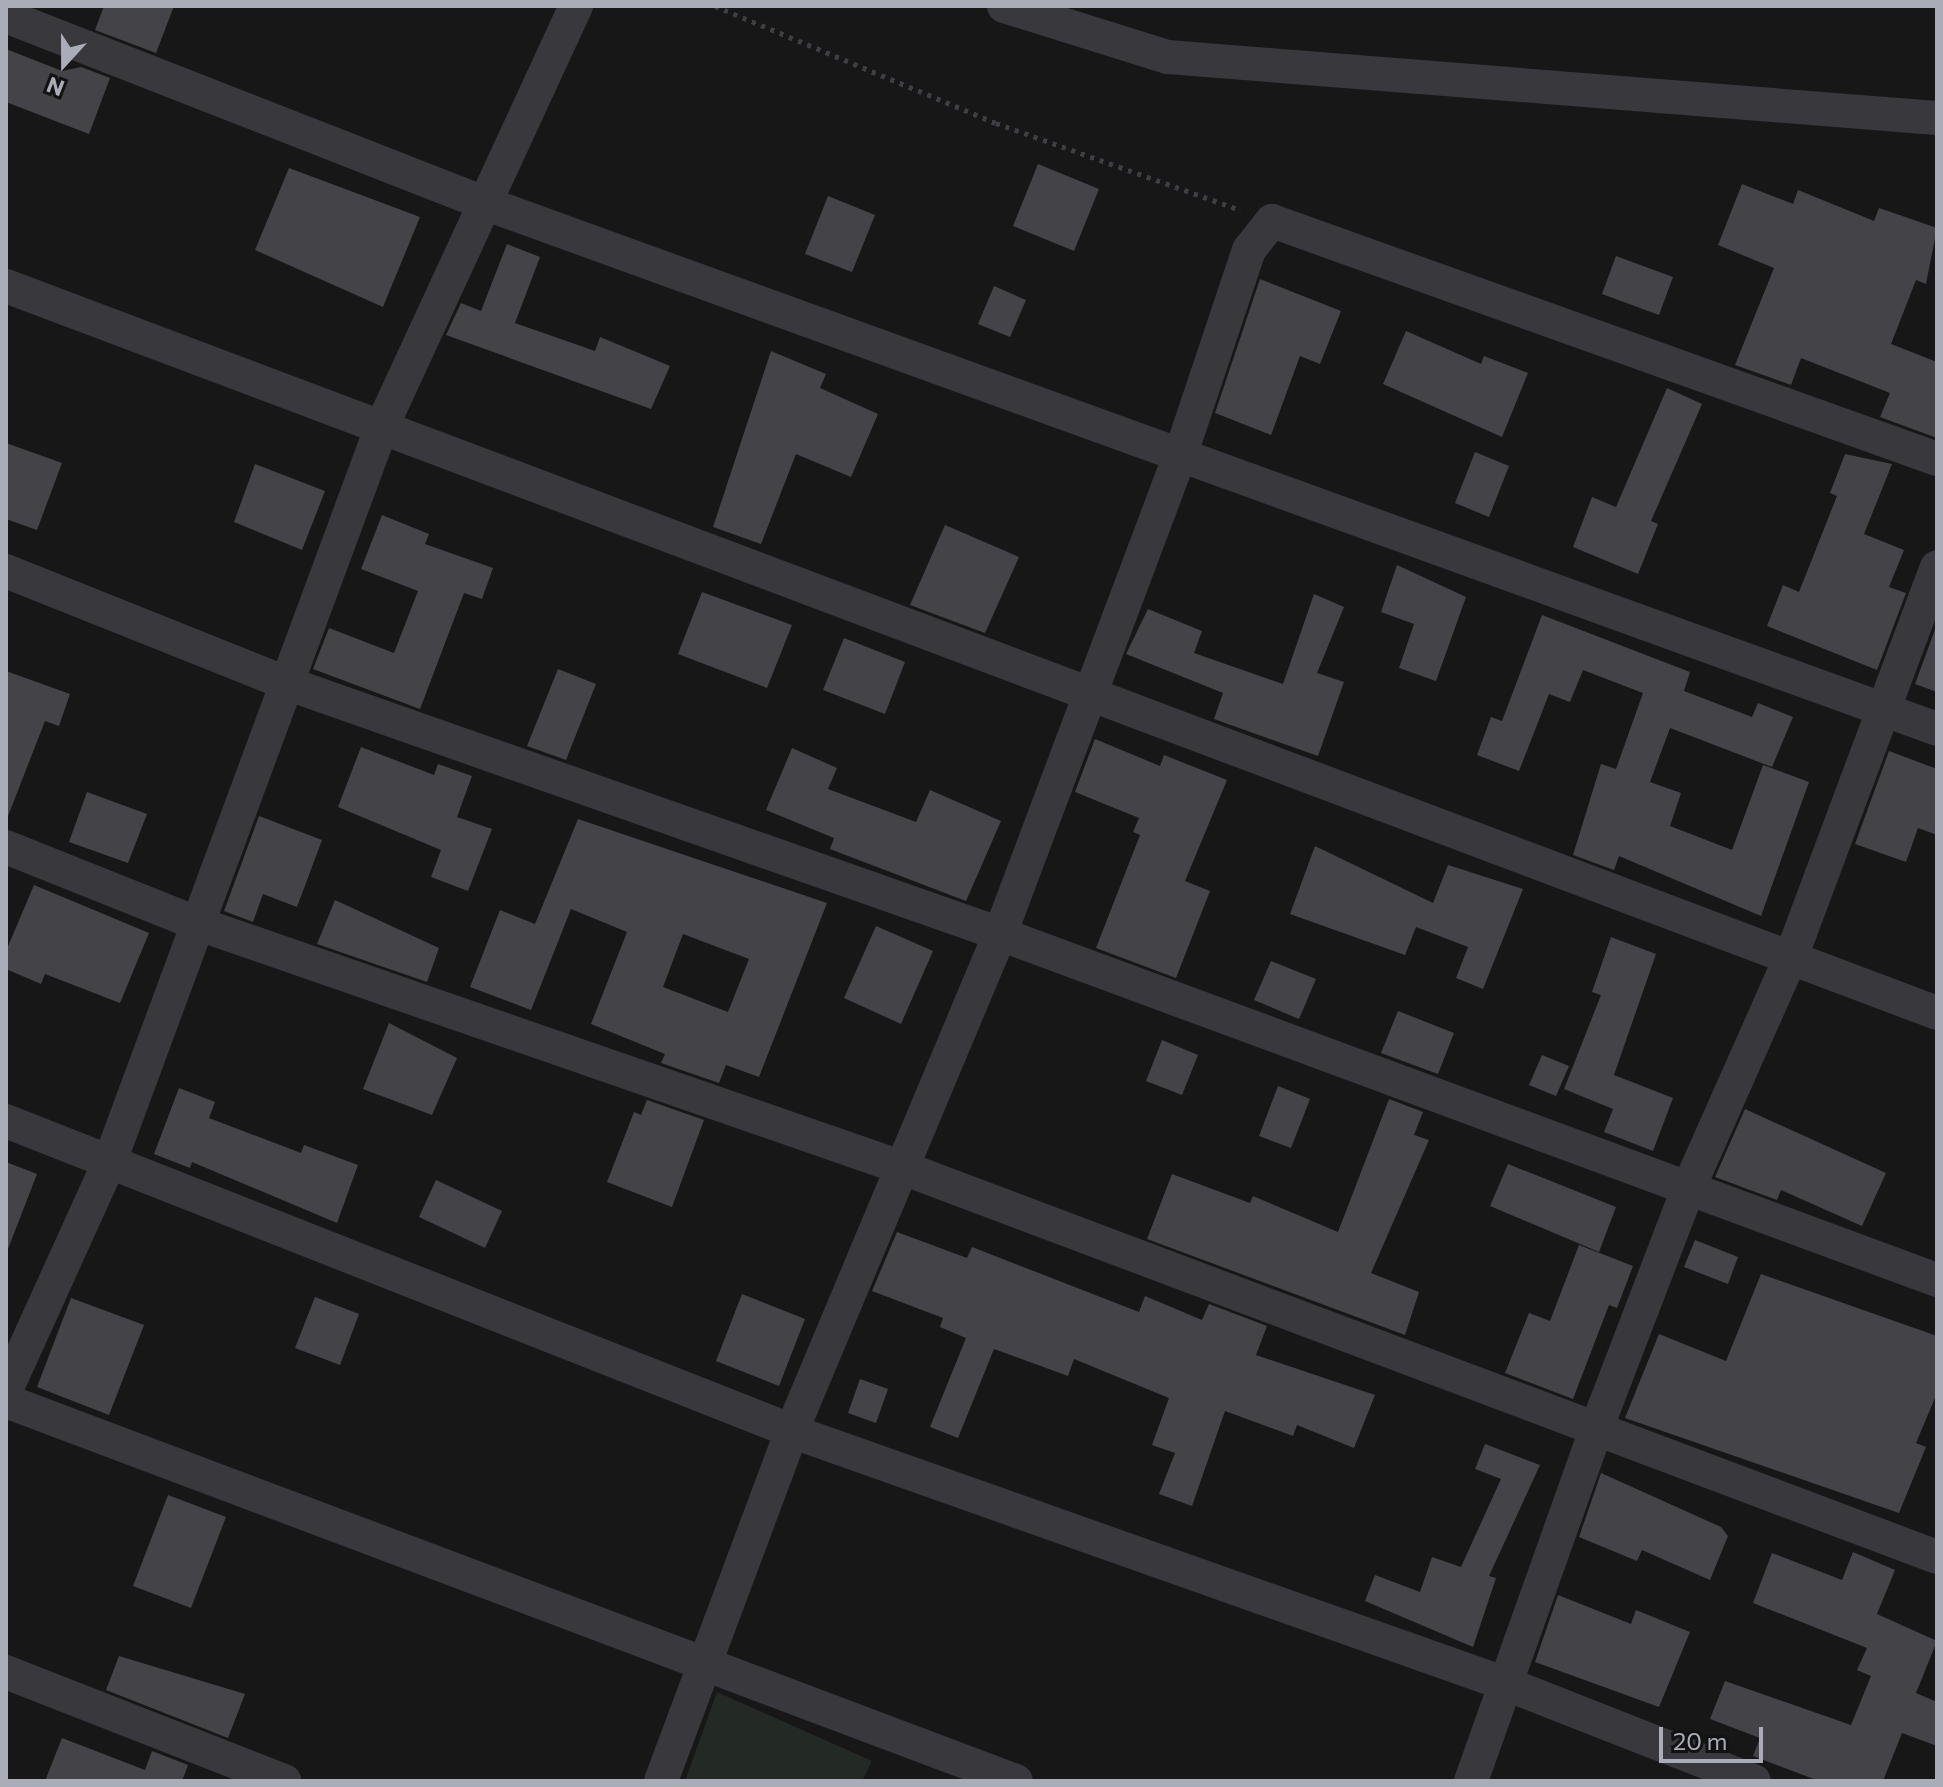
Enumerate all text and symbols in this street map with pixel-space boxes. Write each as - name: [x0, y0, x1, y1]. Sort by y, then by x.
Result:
- north arrow: [24, 24, 104, 104]
- text: N: [43, 71, 68, 102]
- scale bar: [1663, 1711, 1767, 1761]
- text: 20 m: [1673, 1726, 1727, 1755]

